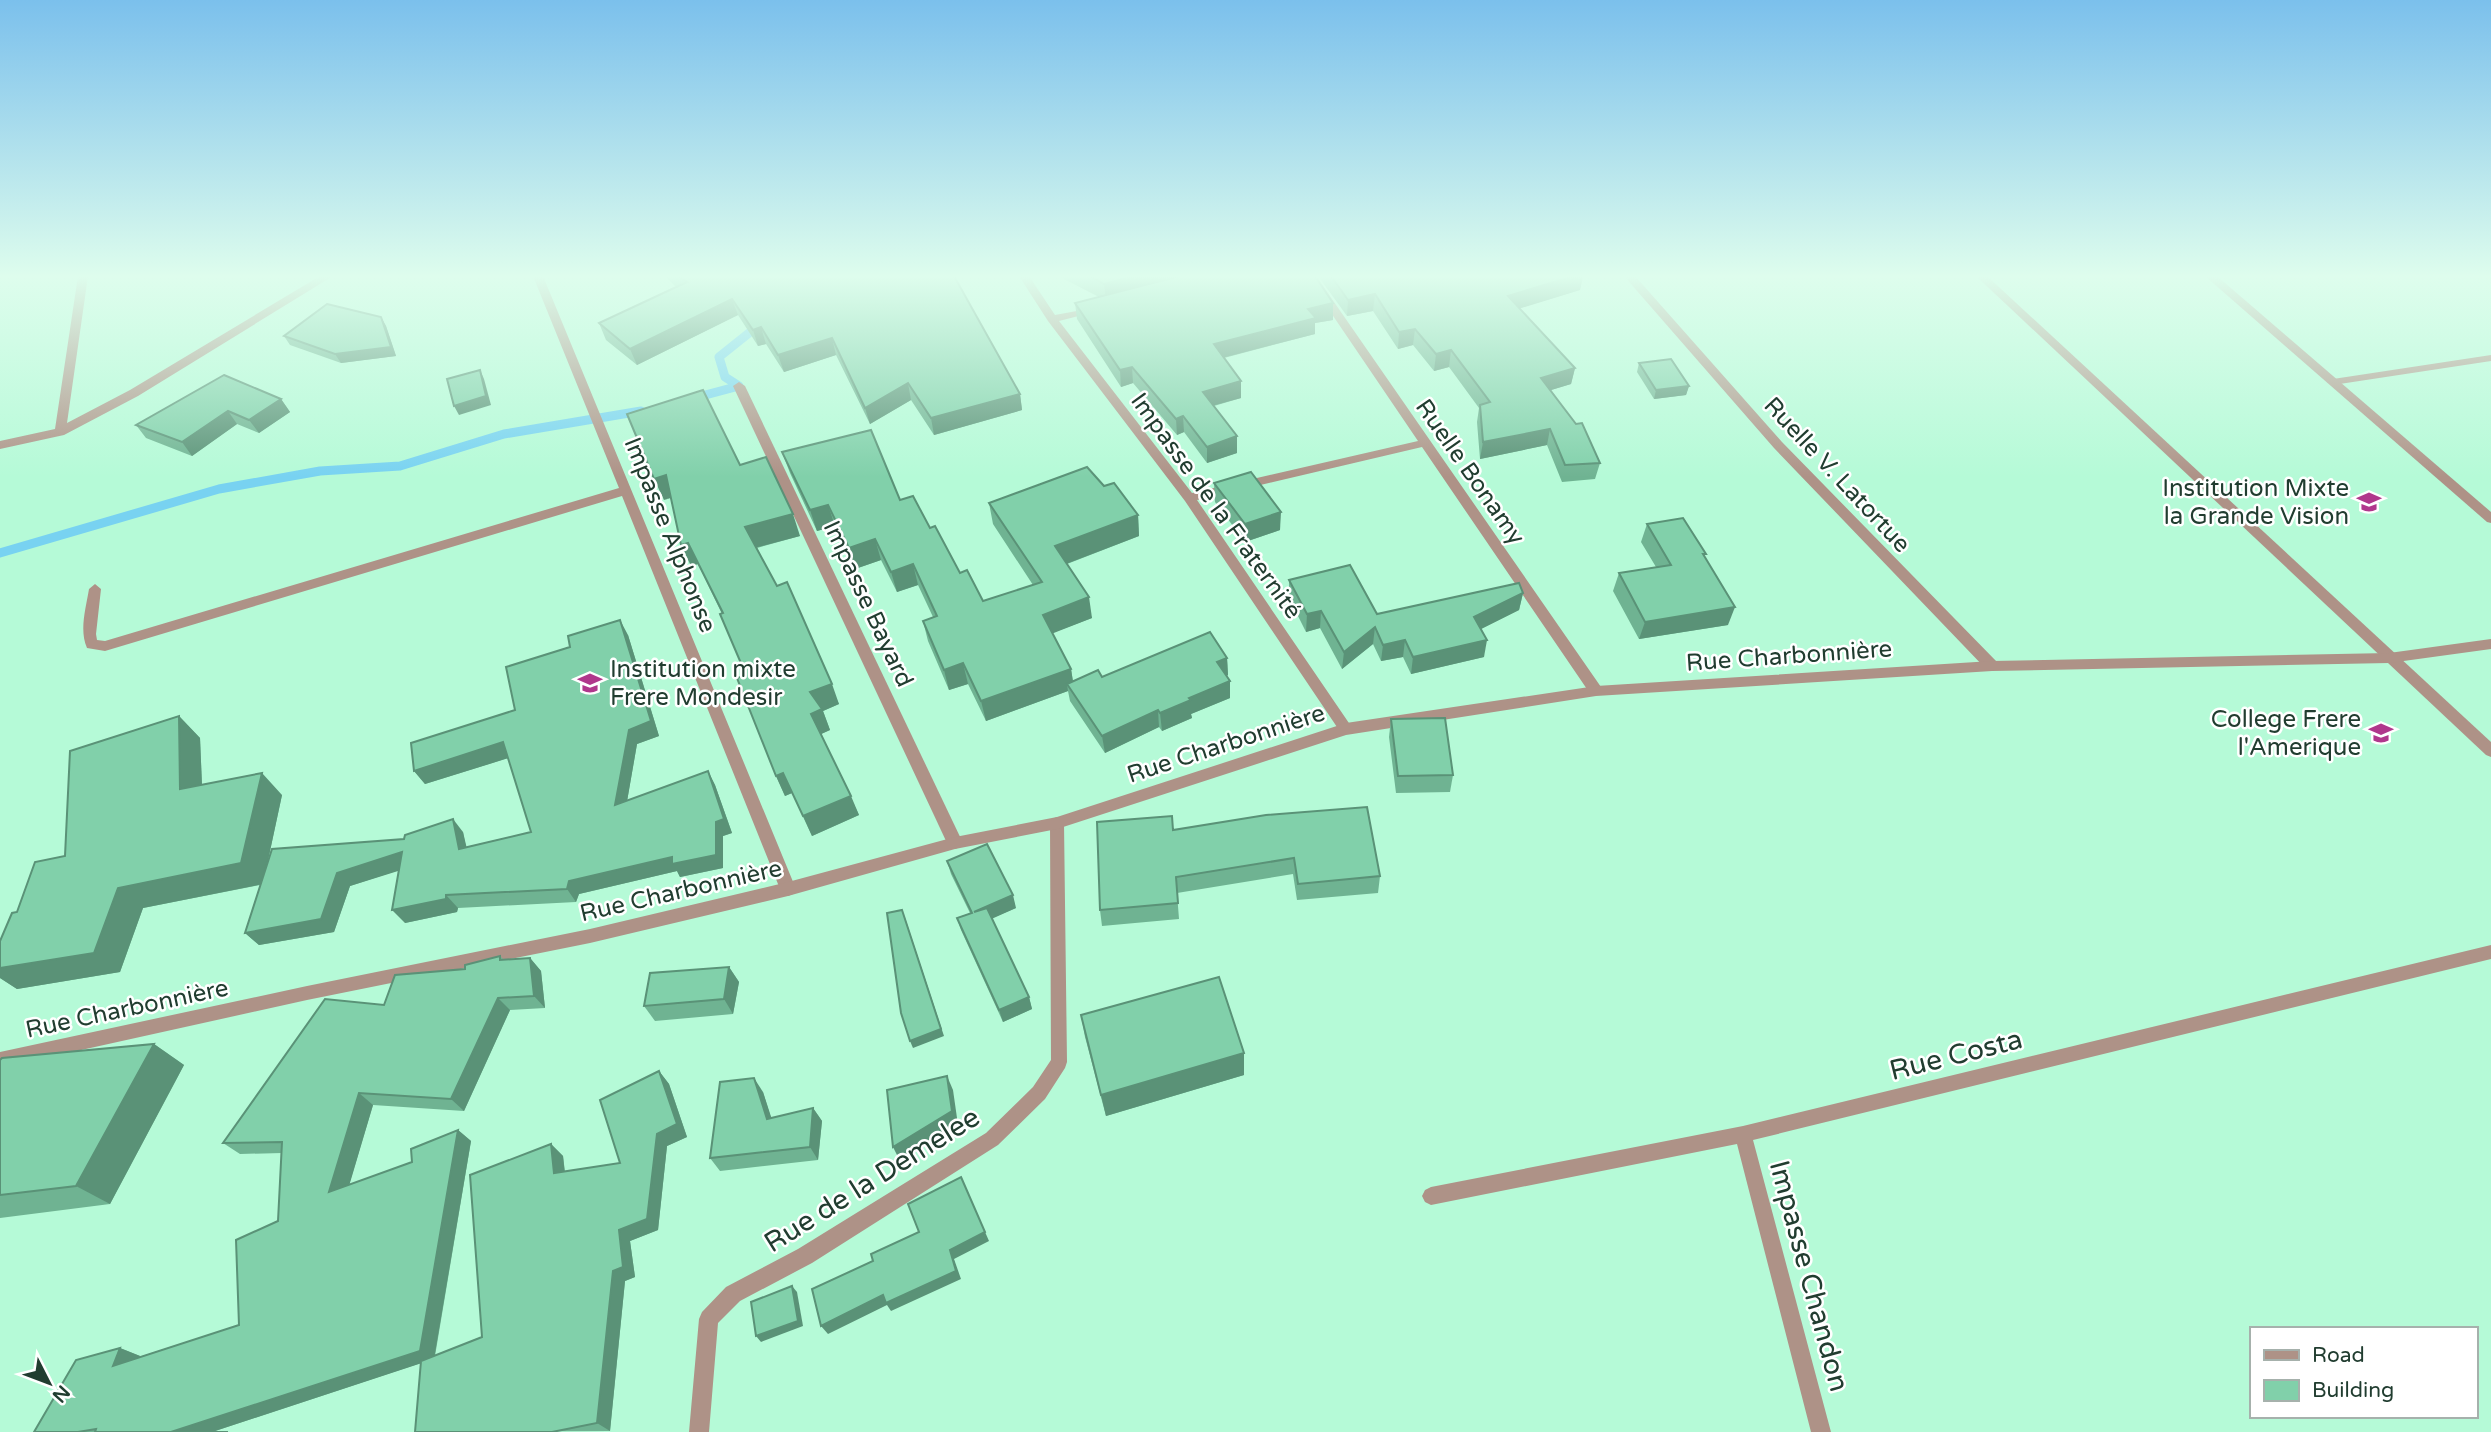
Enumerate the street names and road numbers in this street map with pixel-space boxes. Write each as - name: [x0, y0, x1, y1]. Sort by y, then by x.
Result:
- street label: Impasse de la Fraternité: [1124, 387, 1308, 625]
- street label: Ruelle V. Latortue: [1758, 391, 1916, 559]
- street label: Ruelle Bonamy: [1409, 394, 1531, 550]
- street label: Impasse Alphonse: [618, 433, 722, 637]
- street label: Impasse Bayard: [817, 516, 919, 692]
- street label: Rue Charbonnière: [1685, 634, 1893, 678]
- street label: Rue Charbonnière: [1123, 698, 1329, 790]
- street label: Rue Charbonnière: [577, 854, 785, 928]
- street label: Rue Charbonnière: [23, 973, 231, 1045]
- street label: Rue Costa: [1886, 1022, 2026, 1088]
- street label: Rue de la Demelee: [758, 1100, 986, 1260]
- street label: Impasse Chandon: [1762, 1157, 1856, 1395]

